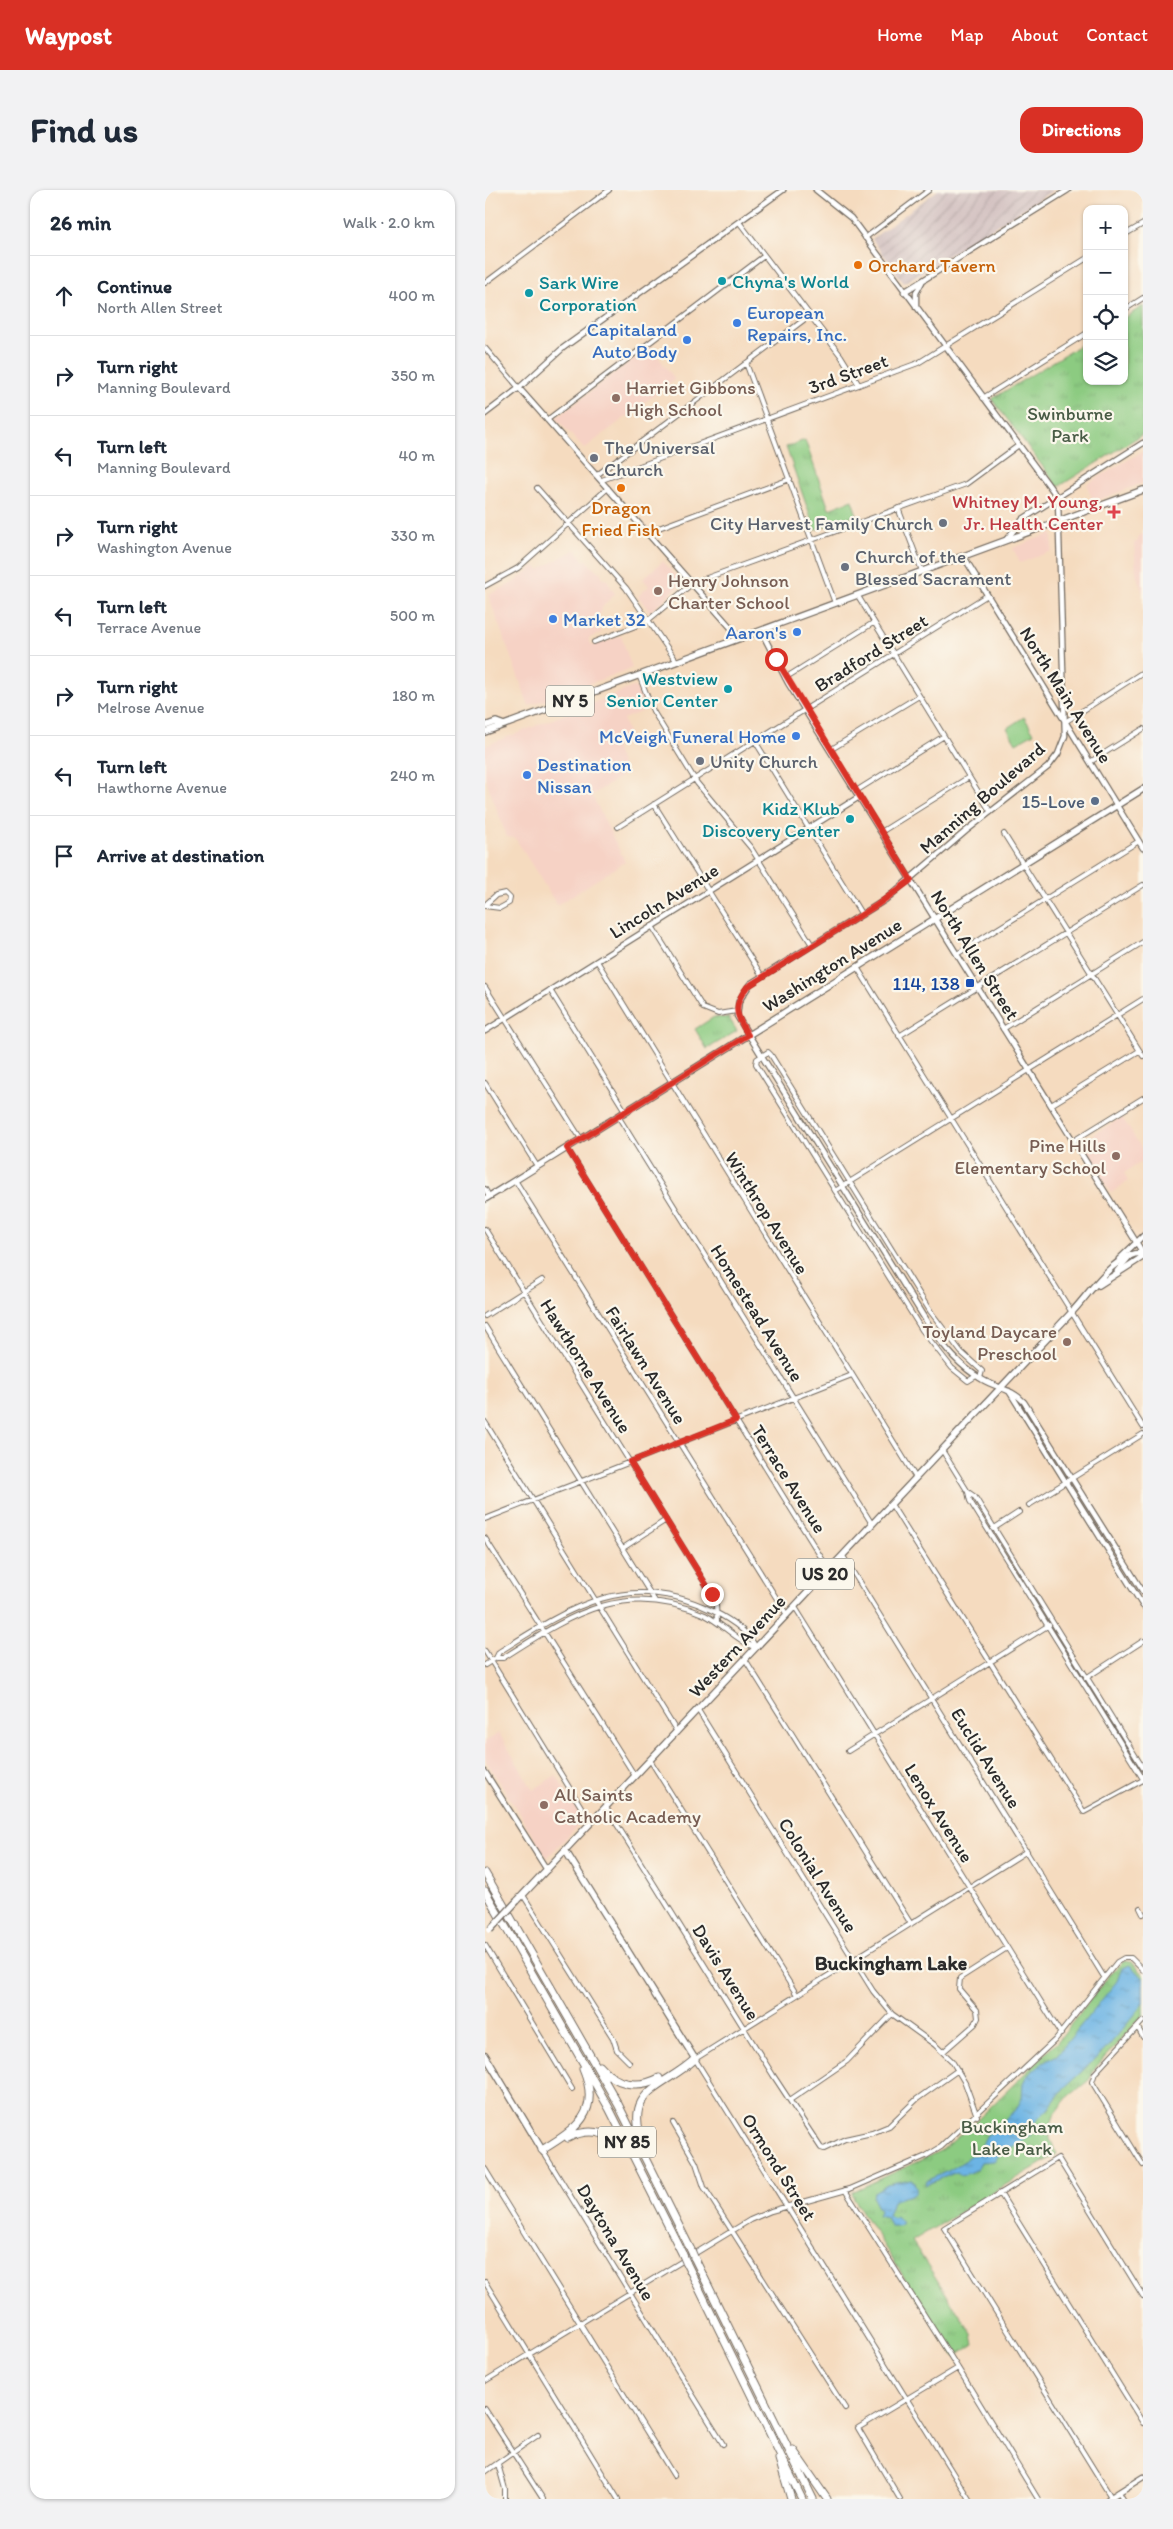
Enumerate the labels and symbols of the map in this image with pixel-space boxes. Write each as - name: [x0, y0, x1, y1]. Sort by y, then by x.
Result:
- place label: Orchard Tavern: [868, 254, 996, 277]
- marker: Orchard Tavern: [852, 259, 864, 271]
- place label: Chyna's World: [732, 270, 850, 293]
- place label: Sark Wire Corporation: [539, 271, 637, 316]
- marker: Chyna's World: [716, 275, 728, 287]
- marker: Sark Wire Corporation: [523, 287, 535, 299]
- place label: European Repairs, Inc.: [747, 301, 847, 346]
- marker: European Repairs, Inc.: [731, 317, 743, 329]
- place label: Capitaland Auto Body: [587, 318, 677, 363]
- marker: Capitaland Auto Body: [681, 334, 693, 346]
- street label: 3rd Street: [805, 349, 891, 399]
- place label: Harriet Gibbons High School: [626, 376, 756, 421]
- marker: Harriet Gibbons High School: [610, 392, 622, 404]
- park label: Swinburne Park: [1027, 402, 1113, 447]
- place label: The Universal Church: [604, 436, 716, 481]
- marker: The Universal Church: [588, 452, 600, 464]
- marker: Dragon Fried Fish: [615, 482, 627, 494]
- place label: Whitney M. Young, Jr. Health Center: [952, 490, 1103, 535]
- place label: Dragon Fried Fish: [582, 496, 661, 541]
- marker: Whitney M. Young, Jr. Health Center: [1107, 505, 1121, 519]
- place label: City Harvest Family Church: [710, 512, 934, 535]
- marker: City Harvest Family Church: [937, 517, 949, 529]
- place label: Church of the Blessed Sacrament: [855, 545, 1011, 590]
- marker: Church of the Blessed Sacrament: [839, 561, 851, 573]
- place label: Henry Johnson Charter School: [668, 569, 790, 614]
- marker: Henry Johnson Charter School: [652, 585, 664, 597]
- place label: Market 32: [563, 608, 646, 631]
- street label: Bradford Street: [810, 609, 932, 697]
- marker: Market 32: [547, 613, 559, 625]
- place label: Aaron's: [726, 621, 787, 644]
- street label: North Main Avenue: [1015, 623, 1117, 767]
- marker: Aaron's: [791, 626, 803, 638]
- route start: [765, 648, 788, 671]
- place label: Westview Senior Center: [606, 667, 719, 712]
- marker: Westview Senior Center: [722, 683, 734, 695]
- road number: NY 5: [546, 686, 594, 716]
- place label: McVeigh Funeral Home: [599, 725, 786, 748]
- marker: McVeigh Funeral Home: [790, 730, 802, 742]
- street label: Manning Boulevard: [915, 737, 1049, 859]
- place label: Unity Church: [710, 750, 818, 773]
- place label: Destination Nissan: [537, 753, 632, 798]
- marker: Unity Church: [694, 755, 706, 767]
- marker: Destination Nissan: [521, 769, 533, 781]
- place label: 15-Love: [1021, 790, 1085, 813]
- marker: 15-Love: [1089, 795, 1101, 807]
- place label: Kidz Klub Discovery Center: [702, 797, 841, 842]
- marker: Kidz Klub Discovery Center: [844, 813, 856, 825]
- street label: Lincoln Avenue: [605, 858, 723, 944]
- street label: North Allen Street: [926, 886, 1024, 1024]
- street label: Washington Avenue: [758, 913, 906, 1017]
- place label: 114, 138: [893, 972, 960, 995]
- marker: 114, 138: [964, 977, 976, 989]
- place label: Pine Hills Elementary School: [954, 1134, 1107, 1179]
- street label: Winthrop Avenue: [720, 1147, 814, 1279]
- marker: Pine Hills Elementary School: [1110, 1150, 1122, 1162]
- street label: Homestead Avenue: [705, 1240, 809, 1386]
- street label: Hawthorne Avenue: [535, 1295, 637, 1437]
- street label: Fairlawn Avenue: [600, 1302, 692, 1428]
- place label: Toyland Daycare Preschool: [923, 1320, 1058, 1365]
- marker: Toyland Daycare Preschool: [1061, 1336, 1073, 1348]
- street label: Terrace Avenue: [746, 1420, 832, 1538]
- road number: US 20: [796, 1558, 854, 1590]
- route end: [701, 1583, 724, 1606]
- street label: Western Avenue: [683, 1590, 791, 1702]
- street label: Euclid Avenue: [946, 1703, 1026, 1813]
- street label: Lenox Avenue: [899, 1759, 979, 1867]
- place label: All Saints Catholic Academy: [554, 1783, 701, 1828]
- marker: All Saints Catholic Academy: [538, 1799, 550, 1811]
- street label: Colonial Avenue: [774, 1813, 862, 1937]
- street label: Davis Avenue: [687, 1920, 765, 2024]
- district label: Buckingham Lake: [815, 1951, 968, 1976]
- street label: Ormond Street: [737, 2109, 821, 2225]
- park label: Buckingham Lake Park: [961, 2115, 1063, 2160]
- road number: NY 85: [598, 2126, 656, 2158]
- street label: Daytona Avenue: [572, 2179, 660, 2305]

